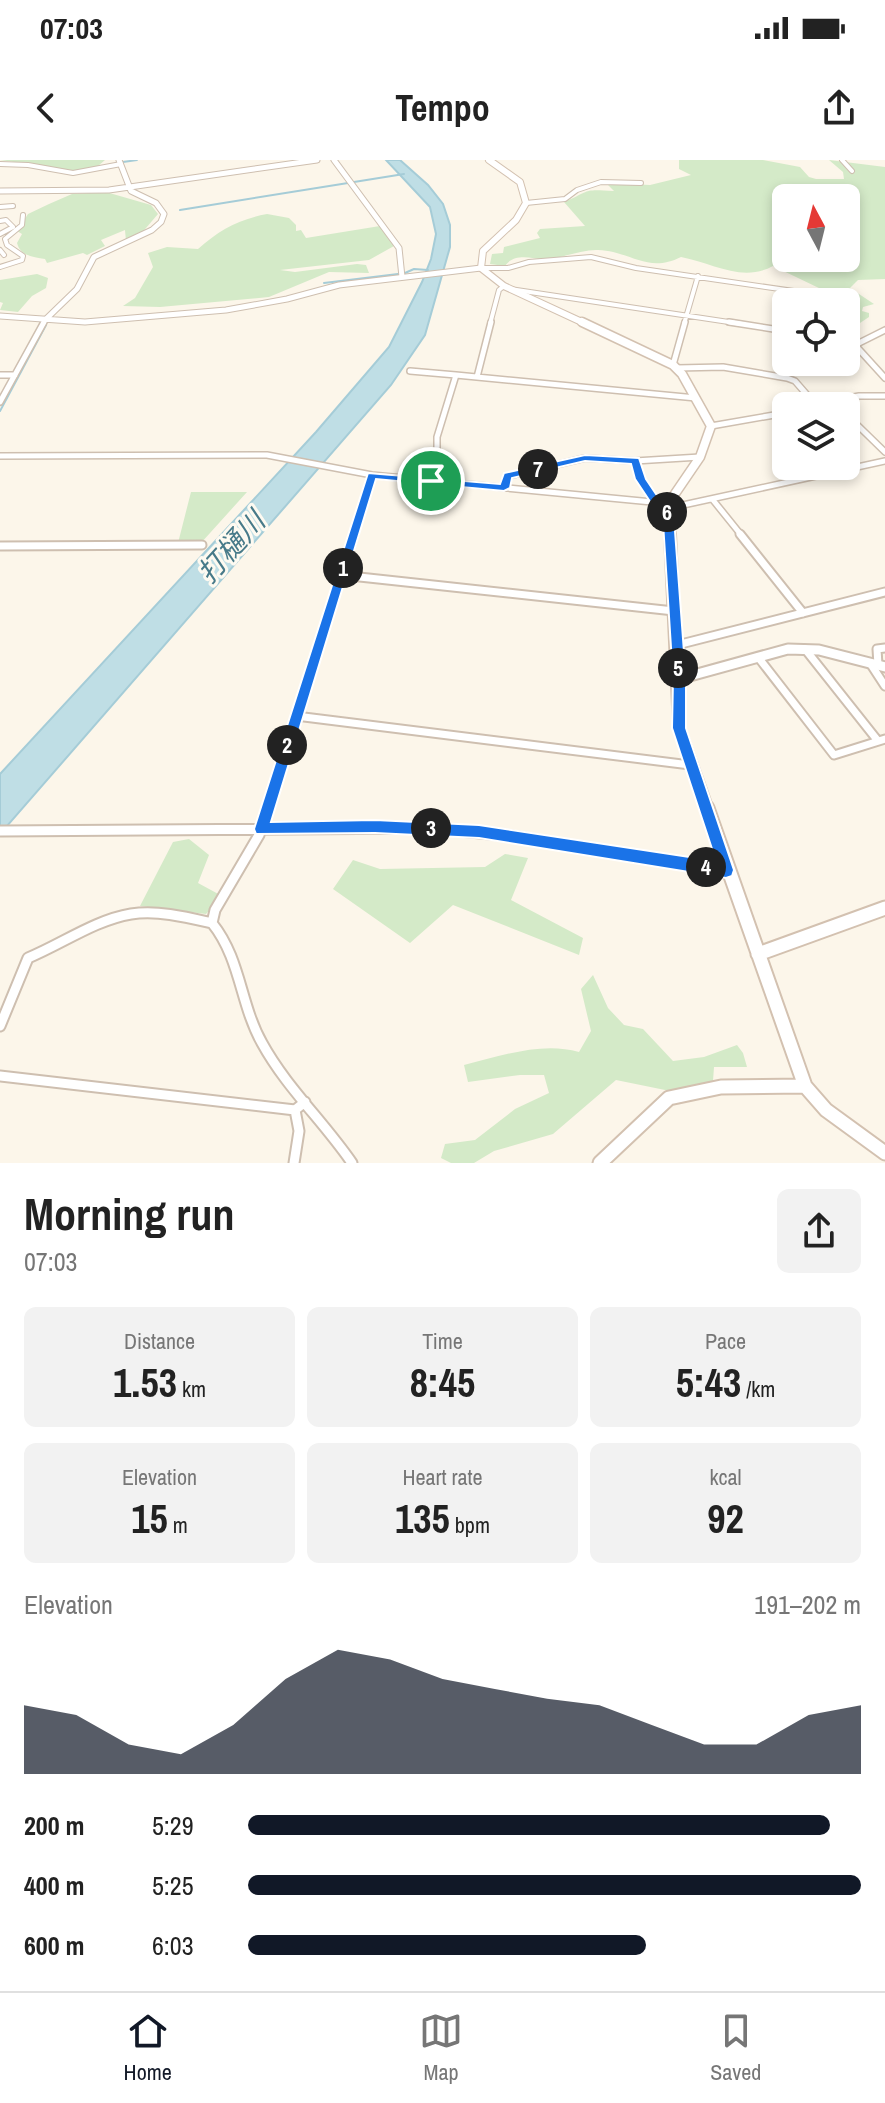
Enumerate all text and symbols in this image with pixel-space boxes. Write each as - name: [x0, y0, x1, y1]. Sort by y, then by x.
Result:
- text: 07:03: [40, 8, 103, 48]
- text: Tempo: [395, 84, 490, 132]
- icon: back: [24, 86, 68, 130]
- icon: share: [817, 86, 861, 130]
- north arrow: [772, 184, 860, 272]
- map controls: [772, 184, 860, 480]
- button: locate: [772, 288, 860, 376]
- button: layers: [772, 392, 860, 480]
- pin: [397, 447, 465, 515]
- pin: 7: [518, 449, 558, 489]
- text: 7: [533, 454, 543, 484]
- icon: arrive: [409, 459, 453, 503]
- pin: 6: [647, 492, 687, 532]
- text: 6: [662, 497, 672, 527]
- water label: 打樋川: [189, 501, 275, 591]
- pin: 1: [323, 548, 363, 588]
- text: 1: [338, 553, 348, 583]
- pin: 5: [658, 648, 698, 688]
- text: 5: [673, 653, 683, 683]
- pin: 2: [267, 725, 307, 765]
- text: 2: [282, 730, 292, 760]
- pin: 3: [411, 808, 451, 848]
- text: 3: [426, 813, 436, 843]
- pin: 4: [686, 847, 726, 887]
- text: 4: [701, 852, 711, 882]
- text: Morning run: [24, 1184, 234, 1244]
- button: share: [777, 1189, 861, 1273]
- text: 07:03: [24, 1244, 77, 1279]
- text: Distance: [124, 1326, 195, 1356]
- text: Time: [422, 1326, 463, 1356]
- text: Pace: [705, 1326, 746, 1356]
- text: 1.53: [113, 1356, 177, 1409]
- text: 8:45: [410, 1356, 475, 1409]
- text: 5:43: [676, 1356, 741, 1409]
- text: km: [177, 1374, 206, 1404]
- text: /km: [741, 1374, 775, 1404]
- text: Elevation: [122, 1462, 197, 1492]
- text: Heart rate: [402, 1462, 483, 1492]
- text: kcal: [709, 1462, 742, 1492]
- text: 15: [131, 1492, 168, 1545]
- text: 135: [395, 1492, 450, 1545]
- text: 92: [707, 1492, 744, 1545]
- text: m: [168, 1510, 188, 1540]
- text: bpm: [450, 1510, 490, 1540]
- text: Elevation: [24, 1587, 113, 1622]
- text: 191–202 m: [754, 1587, 861, 1622]
- text: 200 m: [24, 1808, 84, 1843]
- text: 5:29: [152, 1808, 194, 1843]
- text: 400 m: [24, 1868, 84, 1903]
- text: 5:25: [152, 1868, 194, 1903]
- text: 600 m: [24, 1928, 84, 1963]
- text: 6:03: [152, 1928, 194, 1963]
- tab: Home: [124, 2009, 172, 2087]
- tab: Map: [419, 2009, 463, 2087]
- tab: Saved: [710, 2009, 761, 2087]

